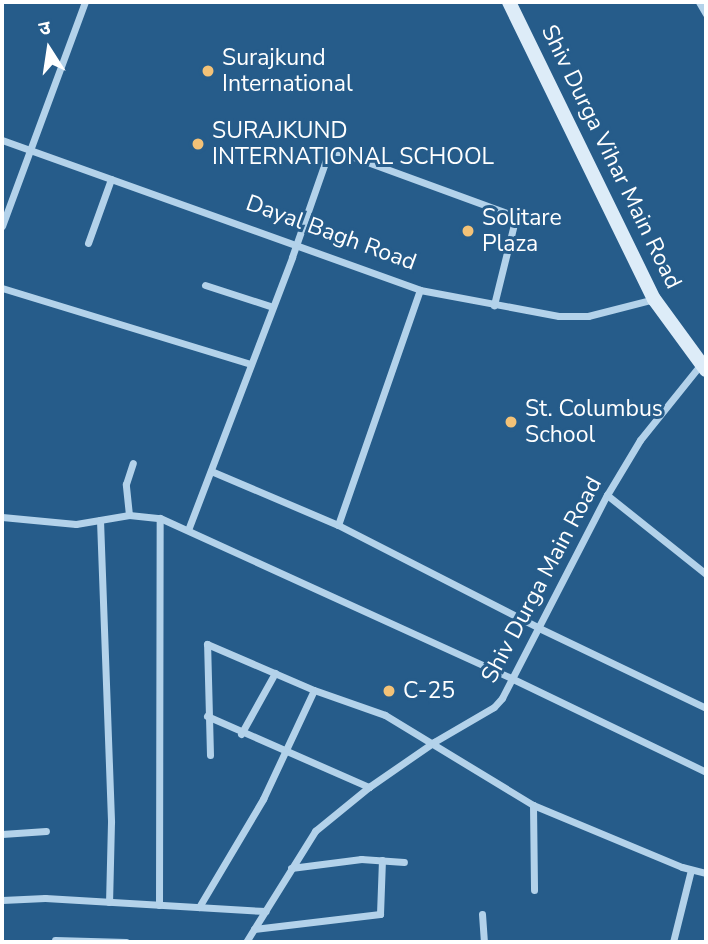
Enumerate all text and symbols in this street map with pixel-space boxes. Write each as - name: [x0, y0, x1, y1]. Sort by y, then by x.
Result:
- north arrow: [14, 14, 84, 84]
- text: उ: [36, 15, 53, 42]
- street label: Shiv Durga Vihar Main Road: [535, 21, 687, 293]
- place label: Surajkund International: [222, 44, 353, 98]
- marker: Surajkund International: [200, 63, 216, 79]
- place label: SURAJKUND INTERNATIONAL SCHOOL: [212, 117, 494, 171]
- marker: SURAJKUND INTERNATIONAL SCHOOL: [190, 136, 206, 152]
- street label: Dayal Bagh Road: [242, 189, 420, 277]
- place label: Solitare Plaza: [482, 204, 562, 258]
- marker: Solitare Plaza: [460, 223, 476, 239]
- place label: St. Columbus School: [525, 395, 663, 449]
- marker: St. Columbus School: [503, 414, 519, 430]
- street label: Shiv Durga Main Road: [476, 472, 608, 688]
- place label: C-25: [403, 677, 455, 705]
- marker: C-25: [381, 683, 397, 699]

